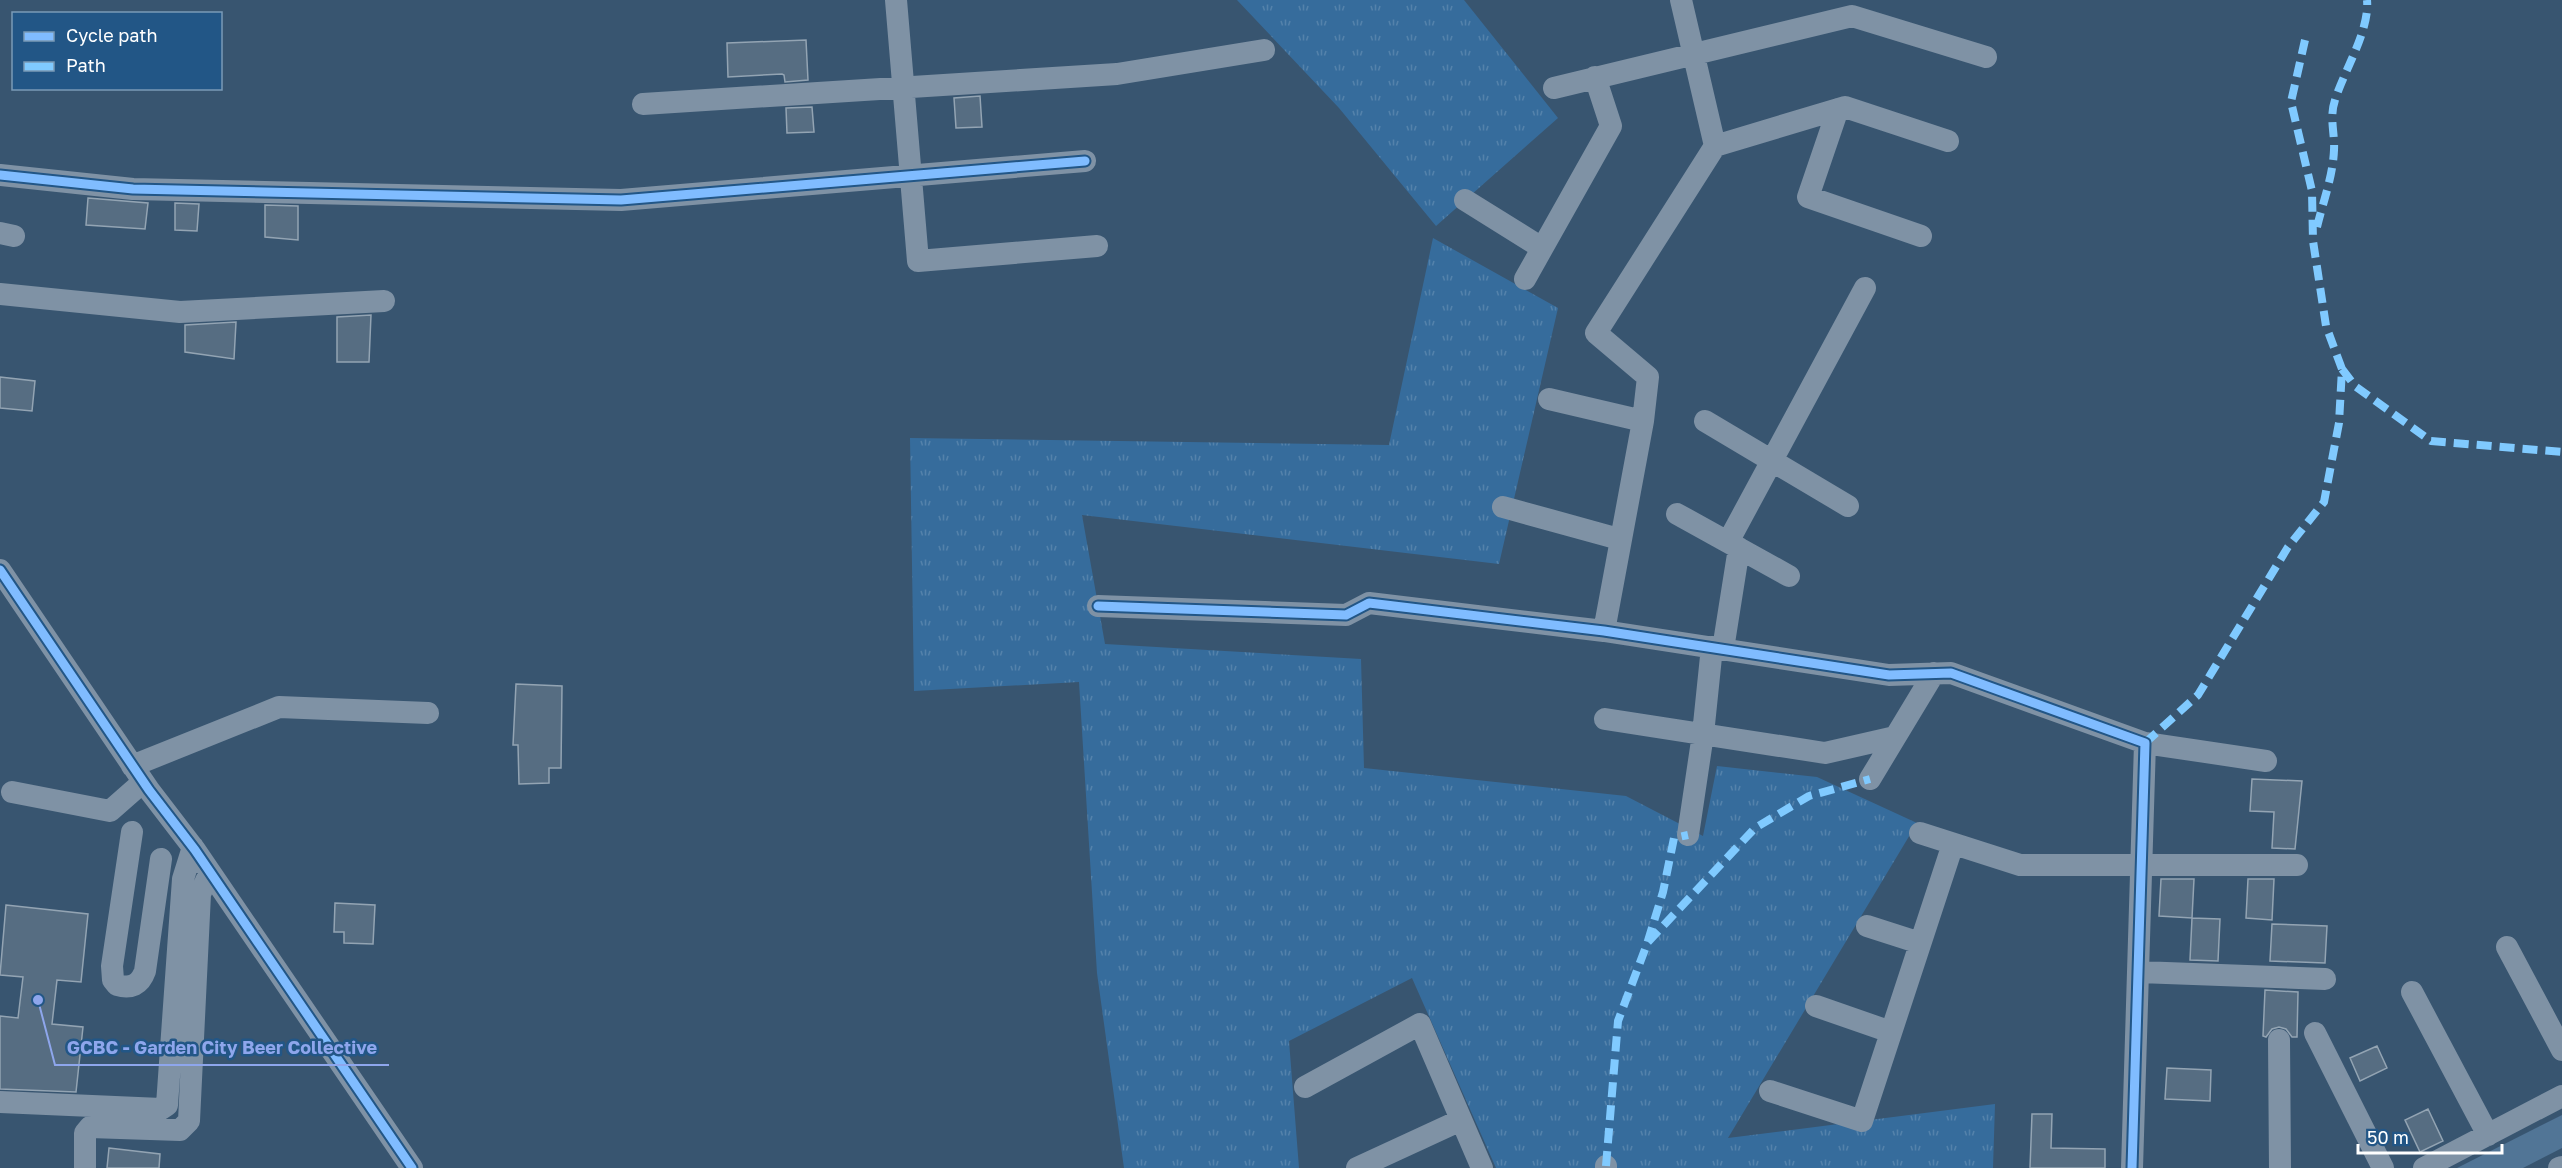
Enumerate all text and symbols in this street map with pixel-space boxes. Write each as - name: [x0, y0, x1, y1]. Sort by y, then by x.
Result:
- legend: [12, 12, 222, 90]
- text: Cycle path: [66, 24, 158, 46]
- text: Path: [66, 54, 106, 76]
- callout: GCBC - Garden City Beer Collective: [55, 1029, 389, 1065]
- text: GCBC - Garden City Beer Collective: [67, 1036, 378, 1058]
- scale bar: [2358, 1117, 2502, 1155]
- text: 50 m: [2367, 1126, 2409, 1148]

